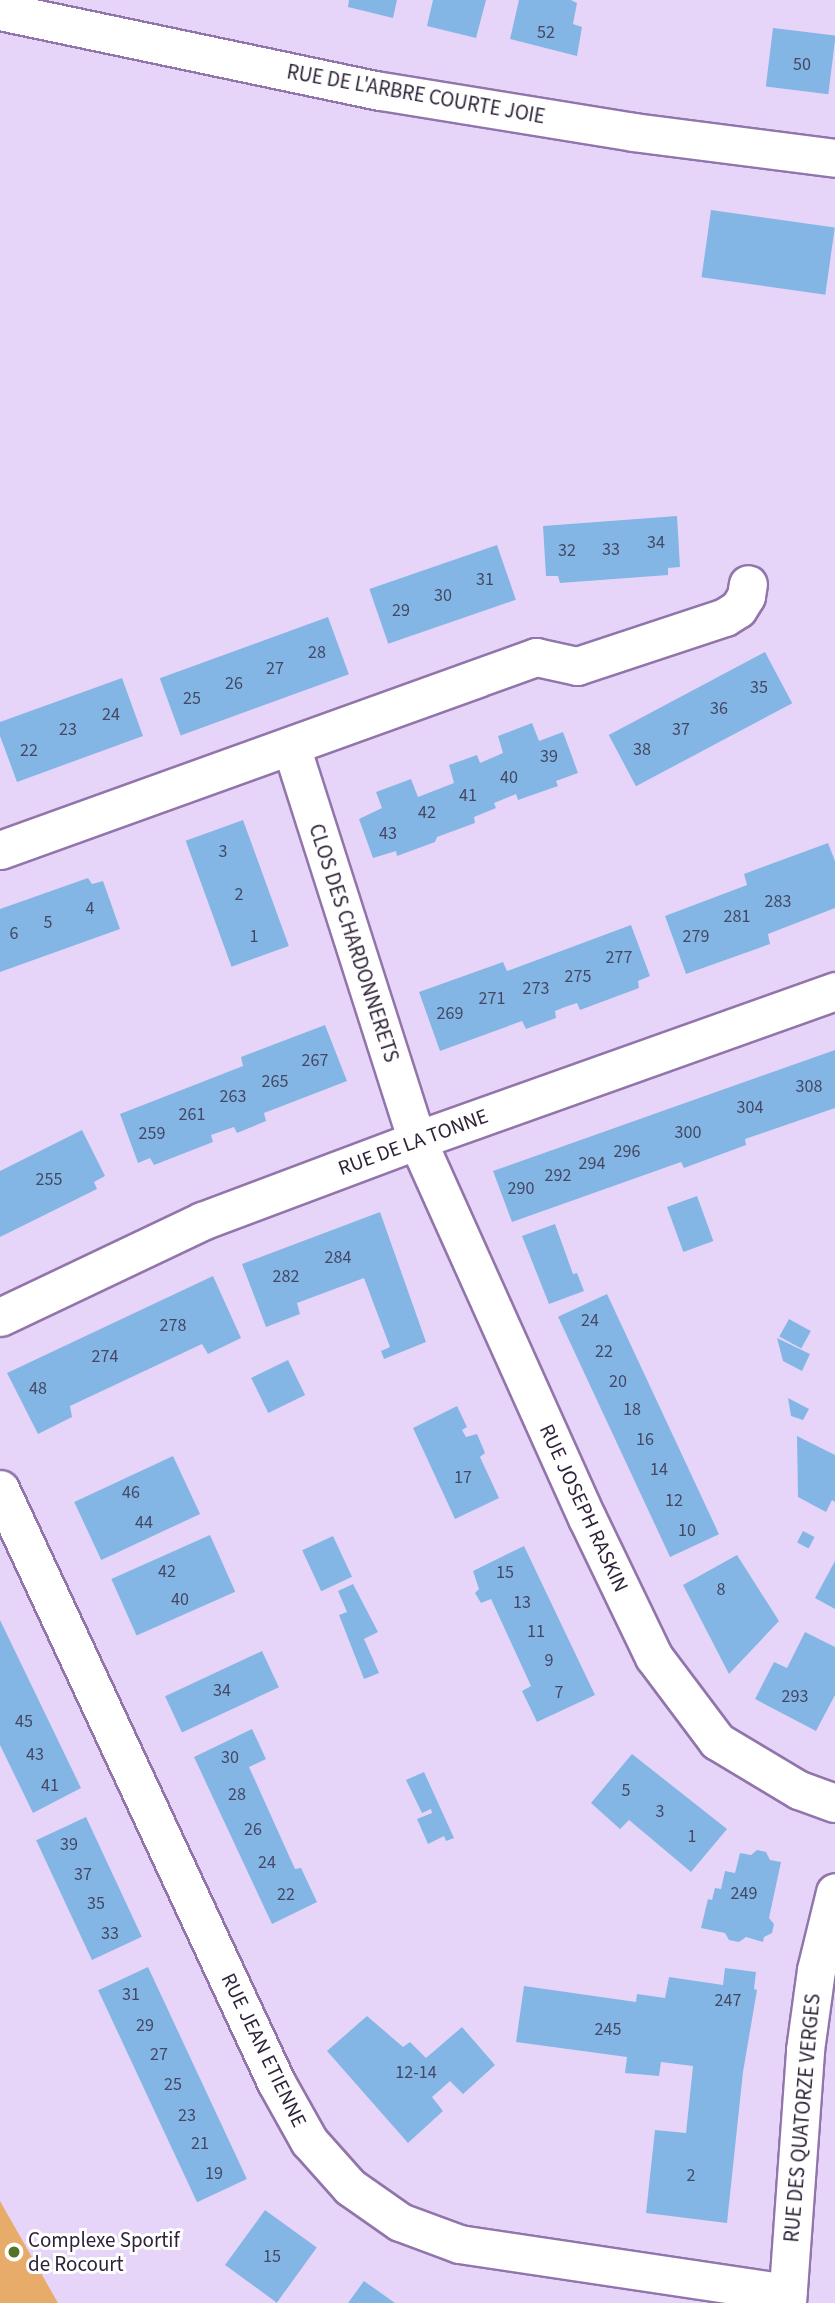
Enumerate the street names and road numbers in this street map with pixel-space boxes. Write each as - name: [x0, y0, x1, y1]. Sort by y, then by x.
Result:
- street label: RUE DE L'ARBRE COURTE JOIE: [285, 59, 547, 129]
- street label: CLOS DES CHARDONNERETS: [304, 821, 404, 1065]
- street label: RUE DE LA TONNE: [335, 1103, 491, 1181]
- street label: RUE JOSEPH RASKIN: [534, 1420, 634, 1596]
- street label: RUE JEAN ETIENNE: [216, 1969, 312, 2131]
- street label: RUE DES QUATORZE VERGES: [779, 1993, 825, 2243]

